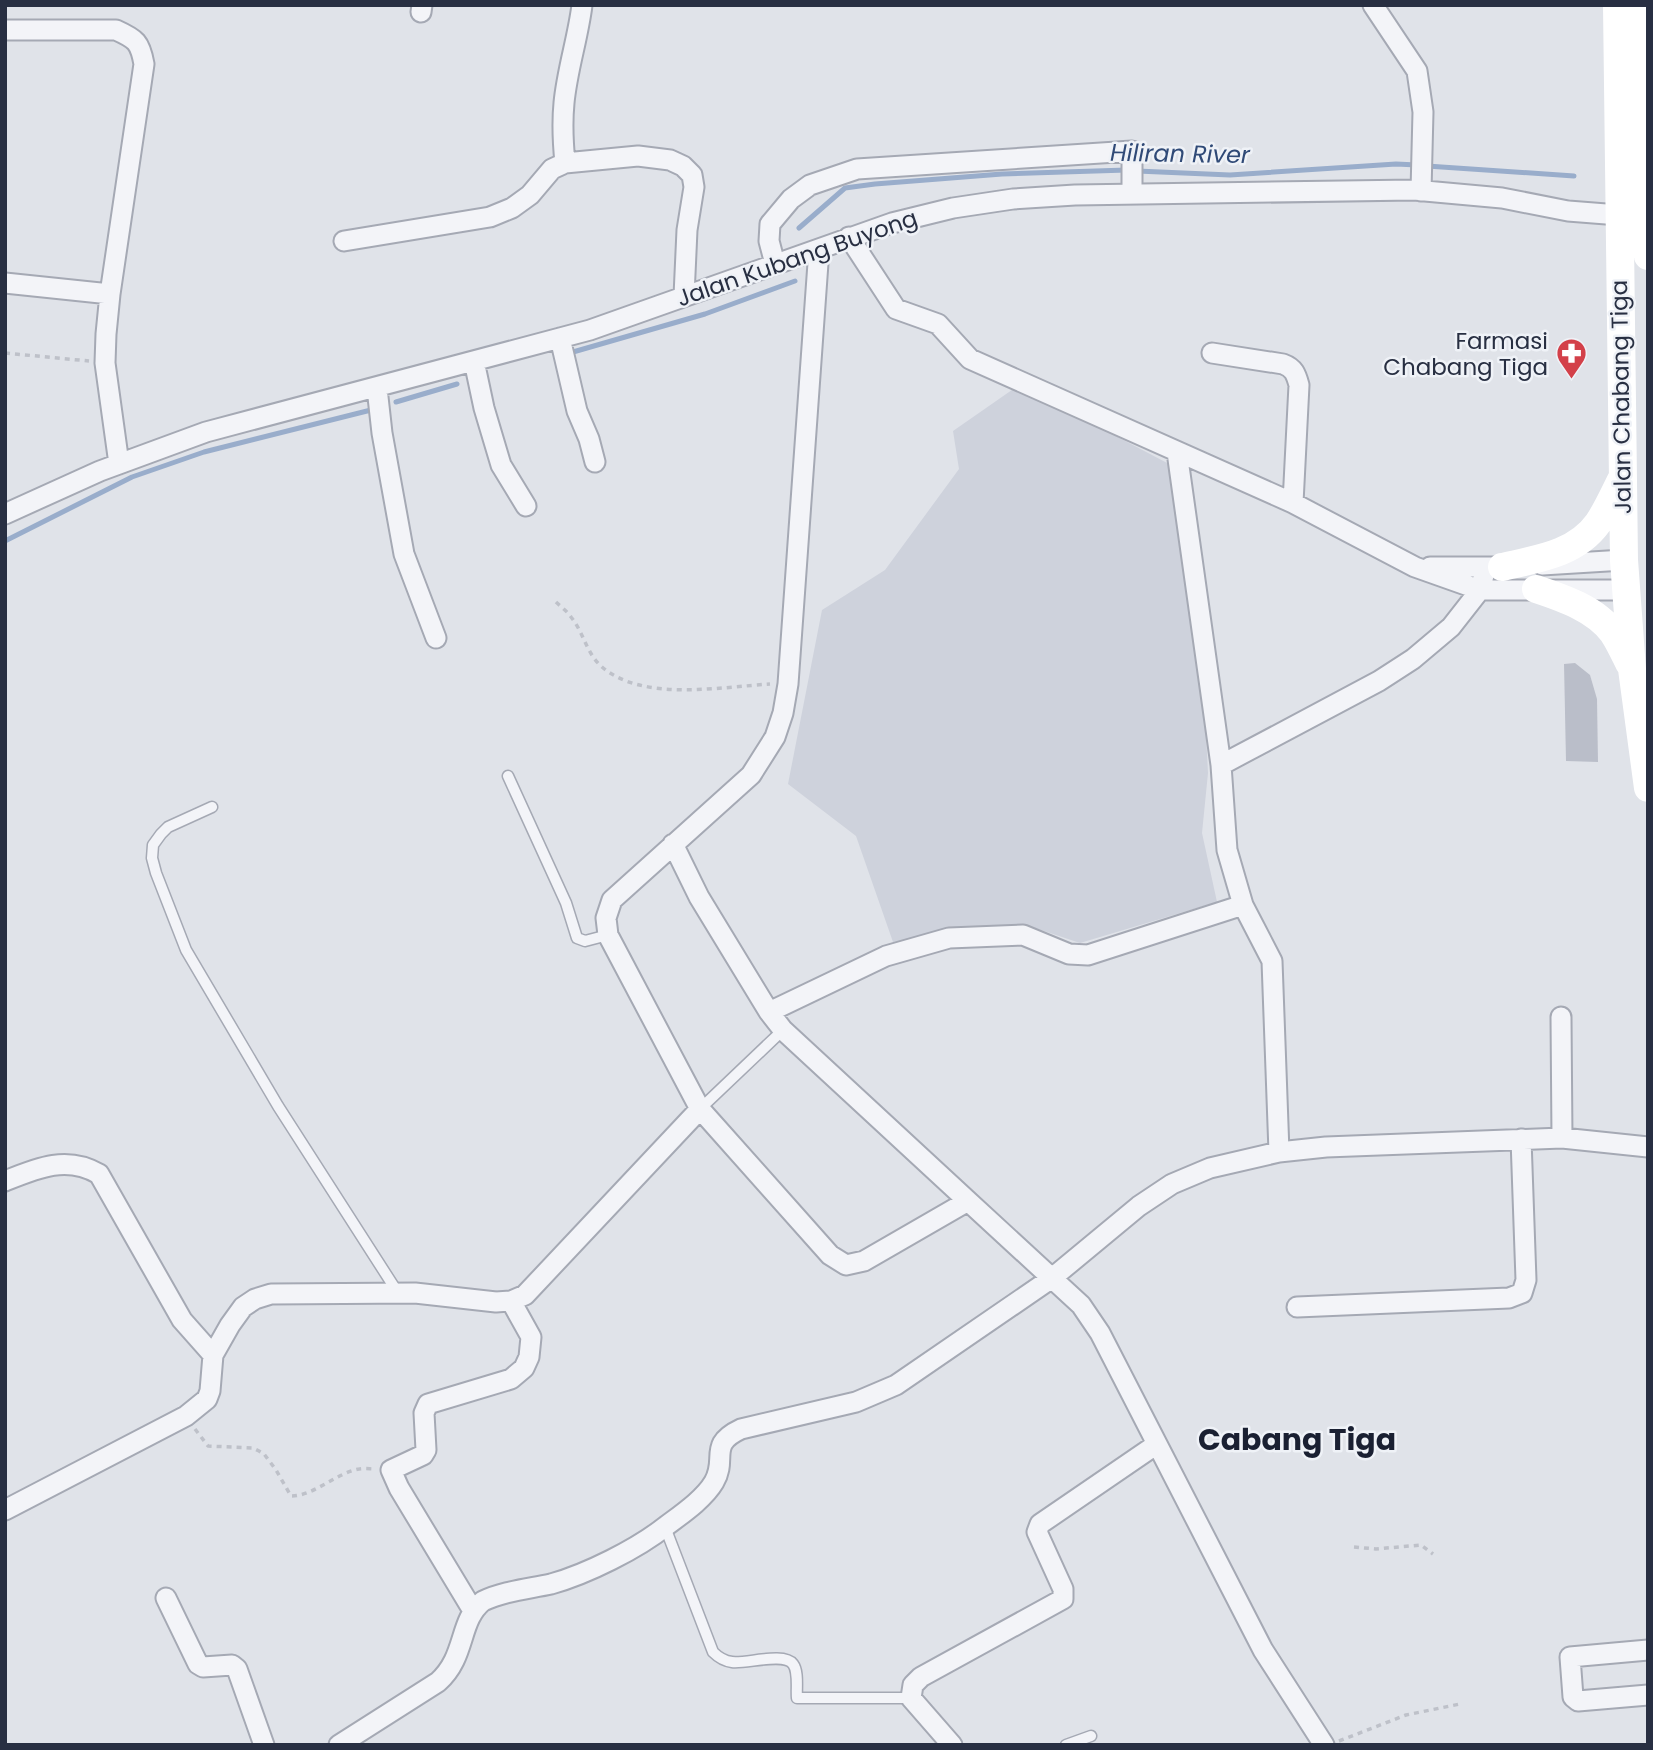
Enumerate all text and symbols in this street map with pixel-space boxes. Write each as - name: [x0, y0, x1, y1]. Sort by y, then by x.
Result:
- water label: Hiliran River: [1110, 136, 1251, 171]
- street label: Jalan Kubang Buyong: [672, 202, 922, 314]
- street label: Jalan Chabang Tiga: [1603, 279, 1639, 515]
- place label: Farmasi Chabang Tiga: [1383, 325, 1548, 383]
- pharmacy icon: Farmasi Chabang Tiga: [1554, 337, 1588, 381]
- district label: Cabang Tiga: [1198, 1418, 1396, 1461]

